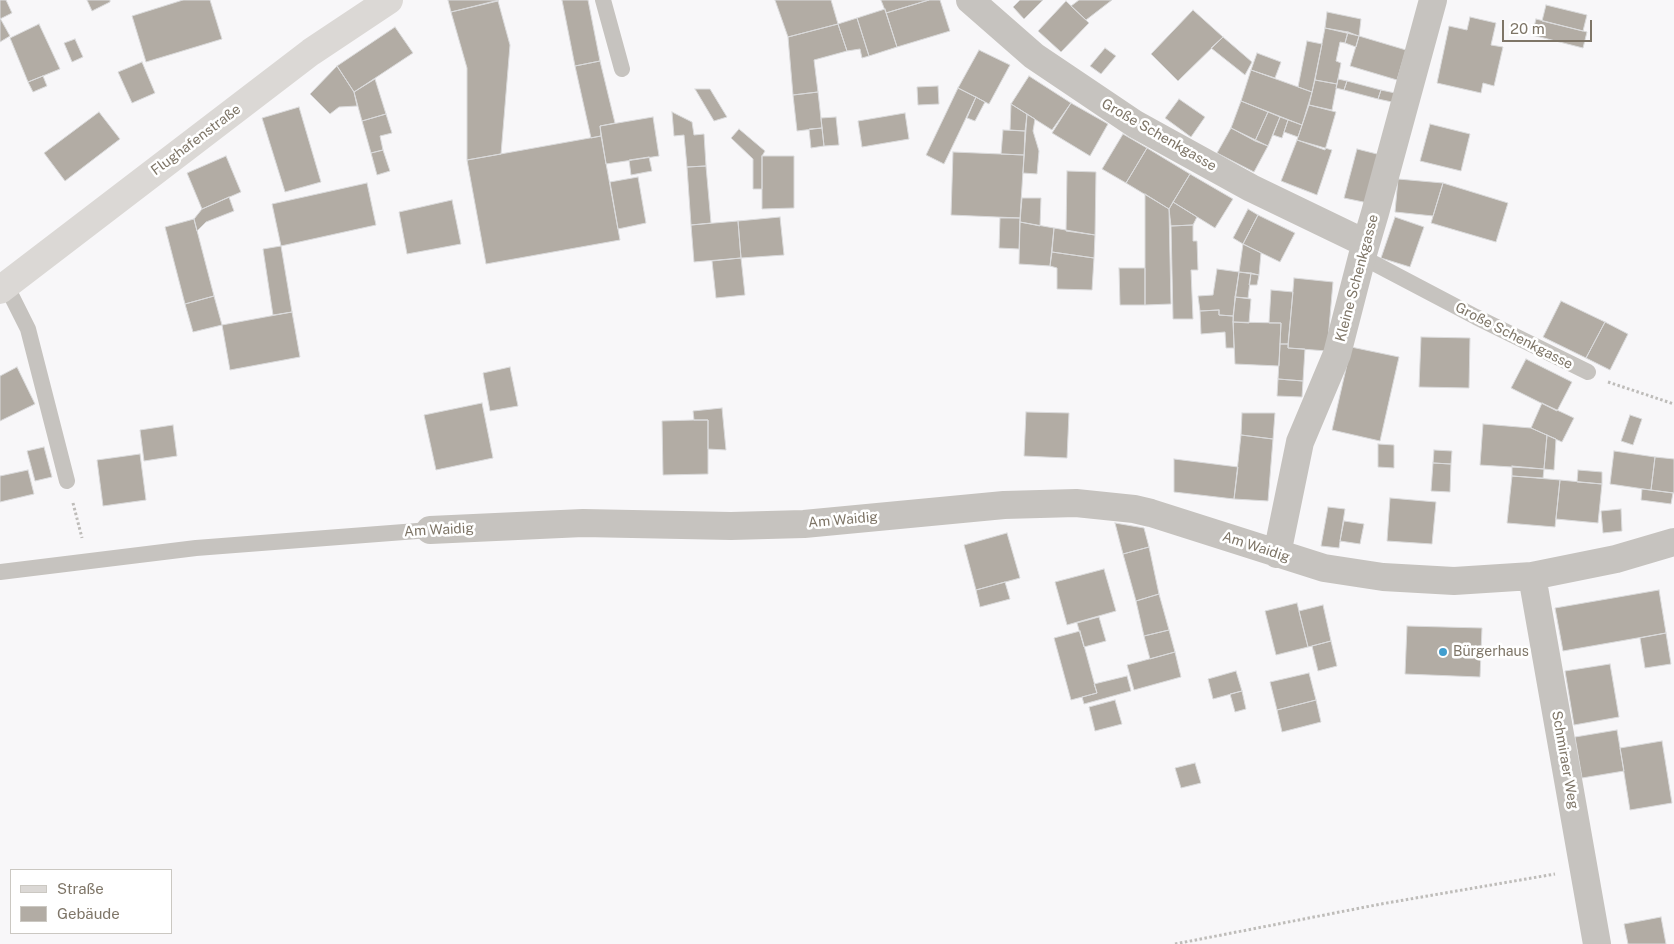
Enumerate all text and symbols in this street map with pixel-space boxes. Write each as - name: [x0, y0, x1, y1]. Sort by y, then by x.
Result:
- scale bar: [1504, 10, 1594, 42]
- text: 20 m: [1510, 20, 1545, 37]
- street label: Große Schenkgasse: [1099, 95, 1219, 175]
- street label: Flughafenstraße: [148, 101, 244, 179]
- street label: Kleine Schenkgasse: [1332, 212, 1382, 344]
- street label: Große Schenkgasse: [1452, 299, 1576, 373]
- street label: Am Waidig: [807, 509, 879, 531]
- street label: Am Waidig: [404, 520, 474, 540]
- street label: Am Waidig: [1220, 528, 1292, 566]
- place label: Bürgerhaus: [1453, 644, 1529, 660]
- marker: Bürgerhaus: [1437, 646, 1449, 658]
- street label: Schmiraer Weg: [1548, 709, 1582, 811]
- legend: [10, 869, 172, 934]
- text: Straße: [57, 880, 104, 897]
- text: Gebäude: [57, 905, 120, 922]

